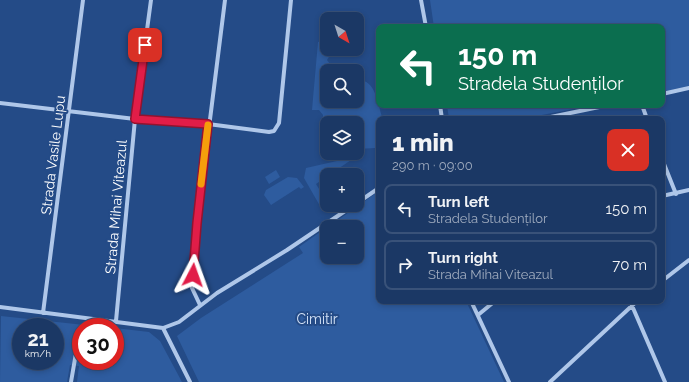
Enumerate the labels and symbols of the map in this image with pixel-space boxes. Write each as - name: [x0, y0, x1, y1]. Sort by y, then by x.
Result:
- north arrow: [320, 12, 364, 56]
- pin: [128, 28, 162, 62]
- street label: Strada Vasile Lupu: [38, 94, 68, 216]
- street label: Strada Mihai Viteazul: [102, 139, 130, 275]
- position arrow: [172, 254, 214, 296]
- park label: Cimitir: [296, 311, 338, 327]
- speed limit sign: 30: [72, 318, 124, 370]

